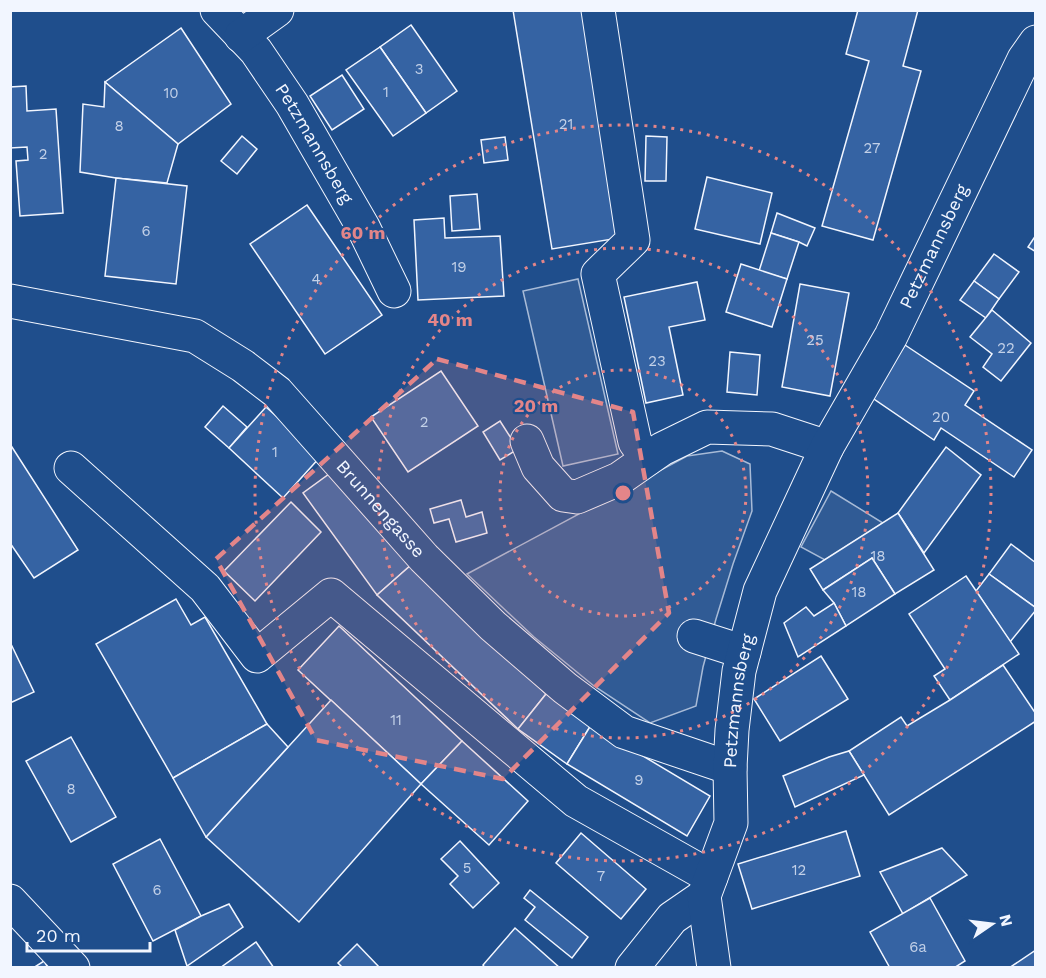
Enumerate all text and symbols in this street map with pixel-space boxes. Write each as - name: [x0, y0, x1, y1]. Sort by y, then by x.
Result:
- house number: 3: [415, 60, 423, 78]
- street label: Petzmannsberg: [271, 79, 358, 207]
- house number: 1: [383, 83, 389, 101]
- house number: 10: [163, 84, 179, 102]
- house number: 21: [559, 115, 573, 133]
- house number: 8: [114, 117, 124, 135]
- house number: 27: [864, 139, 880, 157]
- house number: 2: [39, 145, 47, 163]
- street label: Petzmannsberg: [895, 180, 973, 312]
- house number: 6: [141, 222, 151, 240]
- text: 60 m: [341, 222, 385, 243]
- house number: 19: [451, 258, 467, 276]
- house number: 4: [311, 270, 321, 288]
- text: 40 m: [427, 309, 473, 330]
- house number: 25: [806, 331, 824, 349]
- house number: 22: [997, 339, 1015, 357]
- house number: 23: [648, 352, 666, 370]
- text: 20 m: [514, 395, 558, 416]
- house number: 20: [932, 408, 950, 426]
- house number: 2: [420, 413, 428, 431]
- house number: 1: [272, 443, 278, 461]
- street label: Brunnengasse: [332, 456, 430, 562]
- centre of rings: [613, 483, 633, 503]
- house number: 18: [870, 547, 886, 565]
- house number: 18: [851, 583, 867, 601]
- street label: Petzmannsberg: [719, 631, 758, 769]
- house number: 11: [390, 711, 402, 729]
- house number: 9: [634, 771, 644, 789]
- house number: 8: [66, 780, 76, 798]
- house number: 5: [463, 859, 471, 877]
- house number: 12: [792, 861, 806, 879]
- house number: 7: [597, 867, 605, 885]
- house number: 6: [152, 881, 162, 899]
- north arrow: [962, 894, 1022, 954]
- text: N: [995, 912, 1017, 929]
- scale bar: [27, 915, 150, 953]
- text: 20 m: [36, 925, 81, 946]
- house number: 6a: [909, 938, 927, 956]

